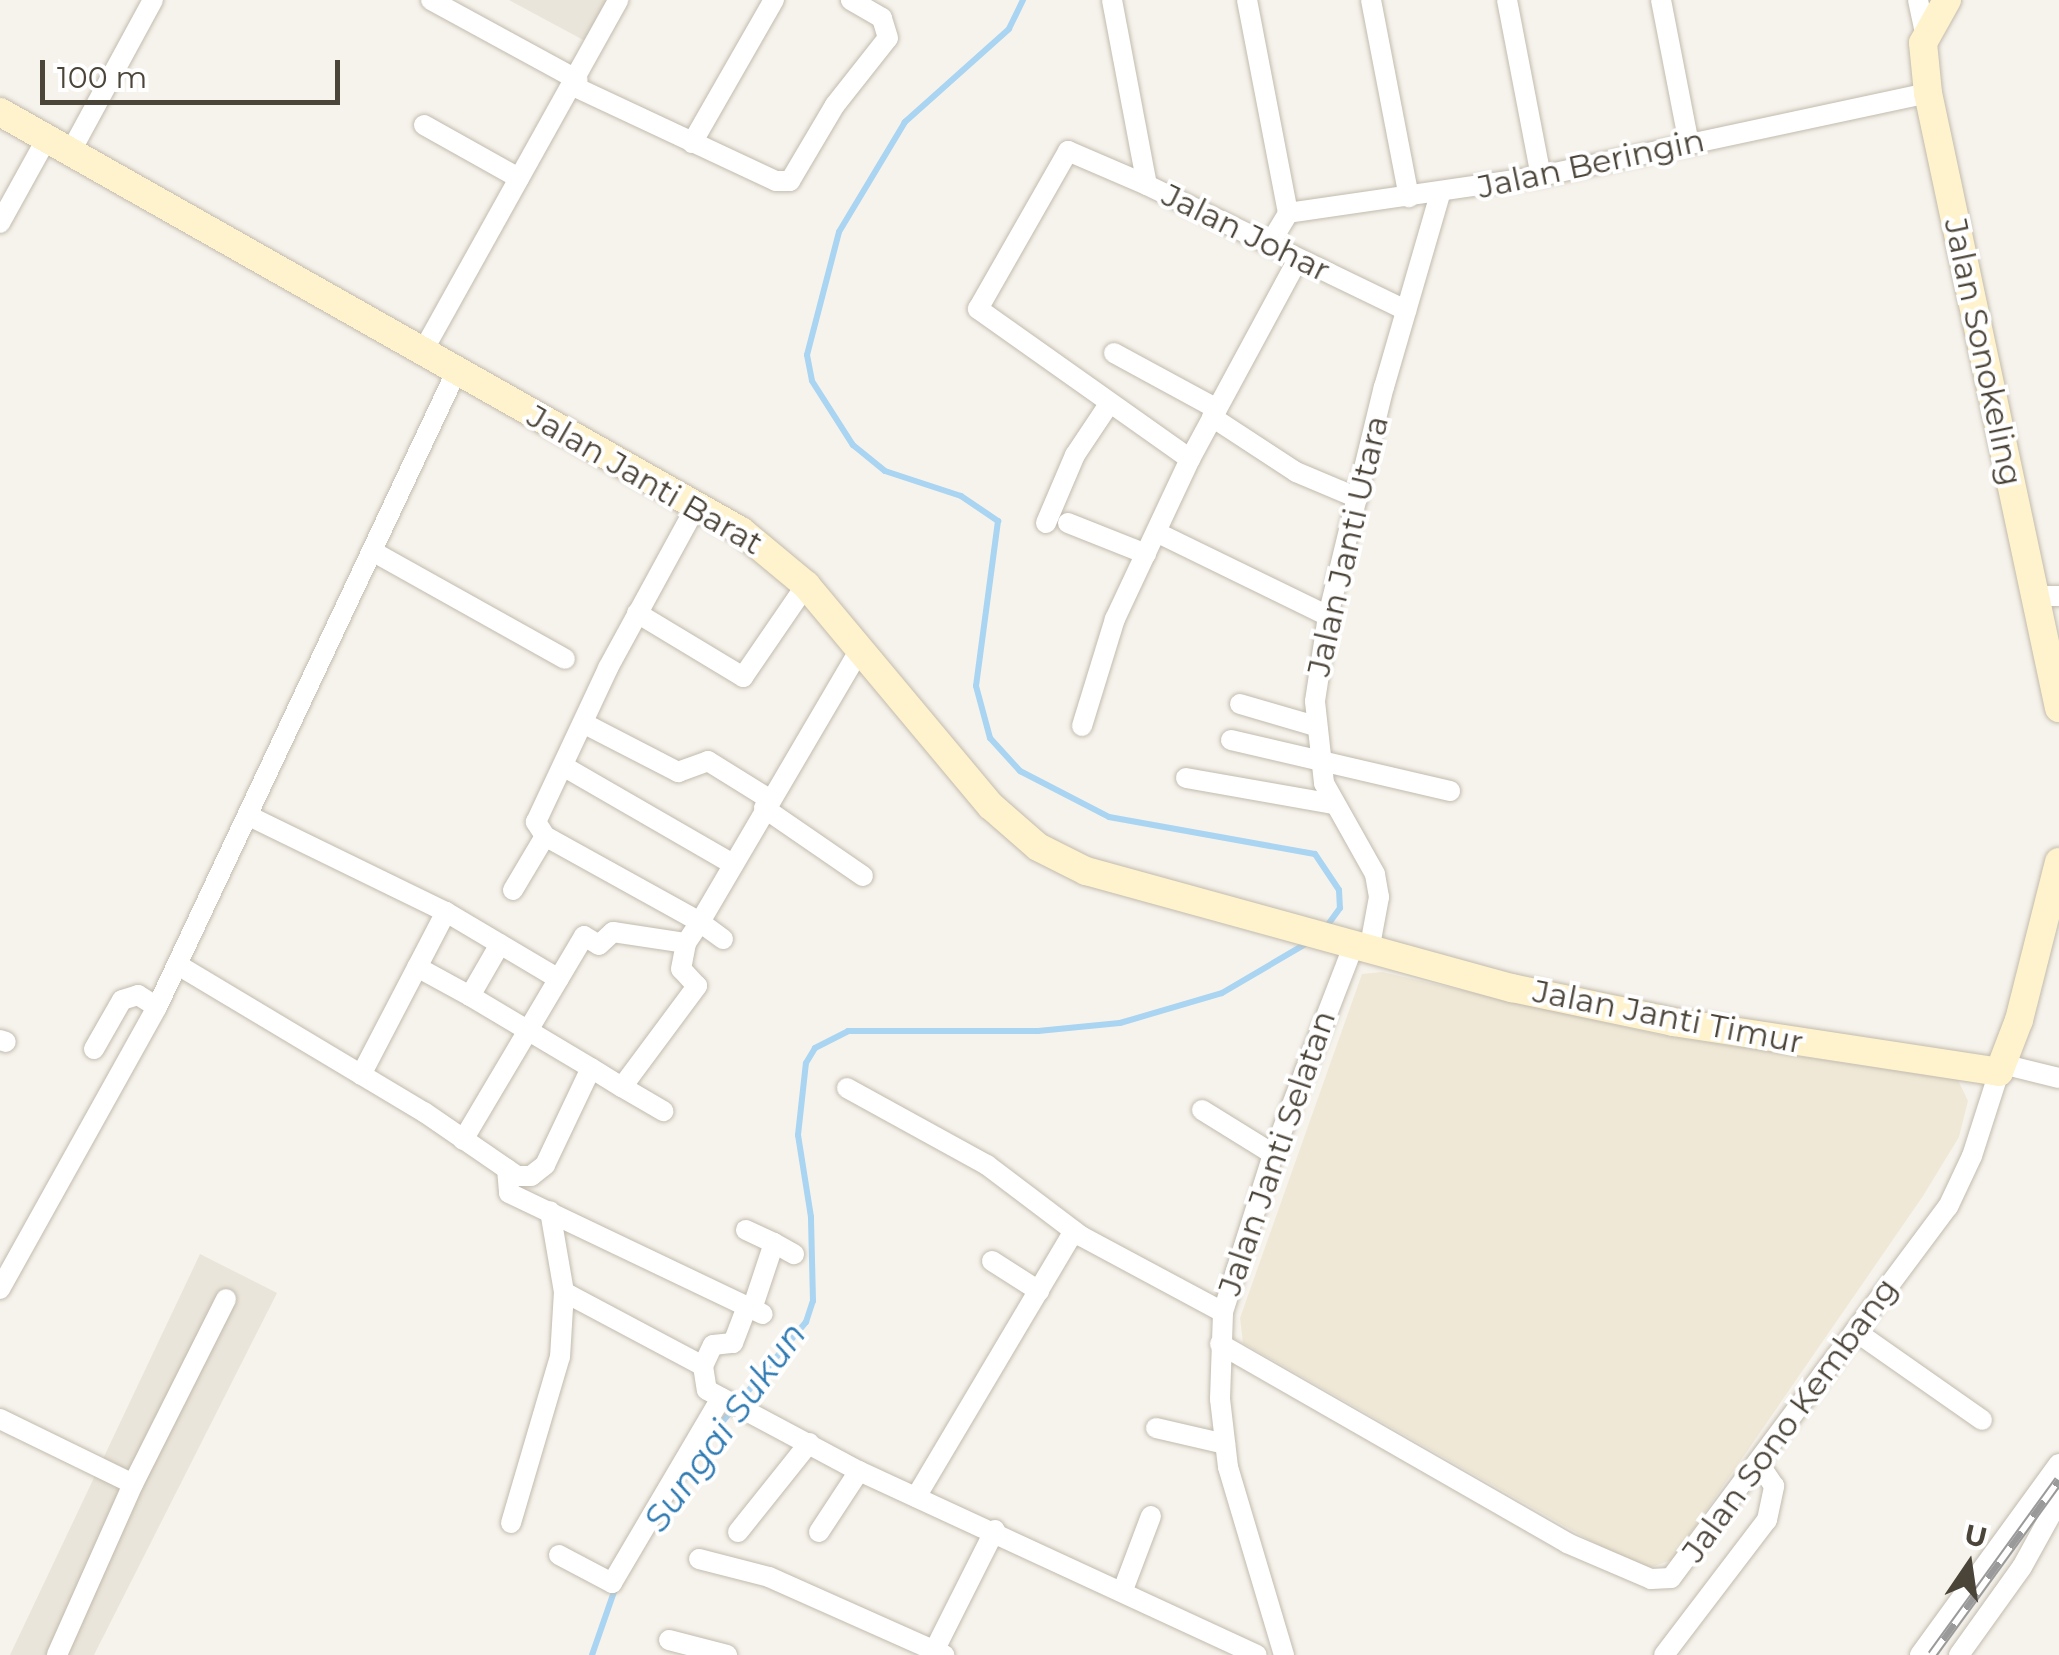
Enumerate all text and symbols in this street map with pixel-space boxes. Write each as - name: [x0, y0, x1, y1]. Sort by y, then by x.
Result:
- scale bar: [45, 40, 345, 102]
- text: 100 m: [57, 59, 147, 96]
- street label: Jalan Beringin: [1474, 121, 1708, 207]
- street label: Jalan Johar: [1156, 176, 1336, 290]
- street label: Jalan Sonokeling: [1936, 215, 2030, 489]
- street label: Jalan Janti Barat: [520, 397, 770, 563]
- street label: Jalan Janti Utara: [1299, 412, 1397, 680]
- street label: Jalan Janti Timur: [1530, 972, 1806, 1062]
- street label: Jalan Janti Selatan: [1210, 1006, 1344, 1300]
- street label: Jalan Sono Kembang: [1674, 1271, 1906, 1569]
- water label: Sungai Sukun: [635, 1314, 815, 1540]
- north arrow: [1919, 1515, 2019, 1615]
- text: U: [1961, 1517, 1990, 1555]

